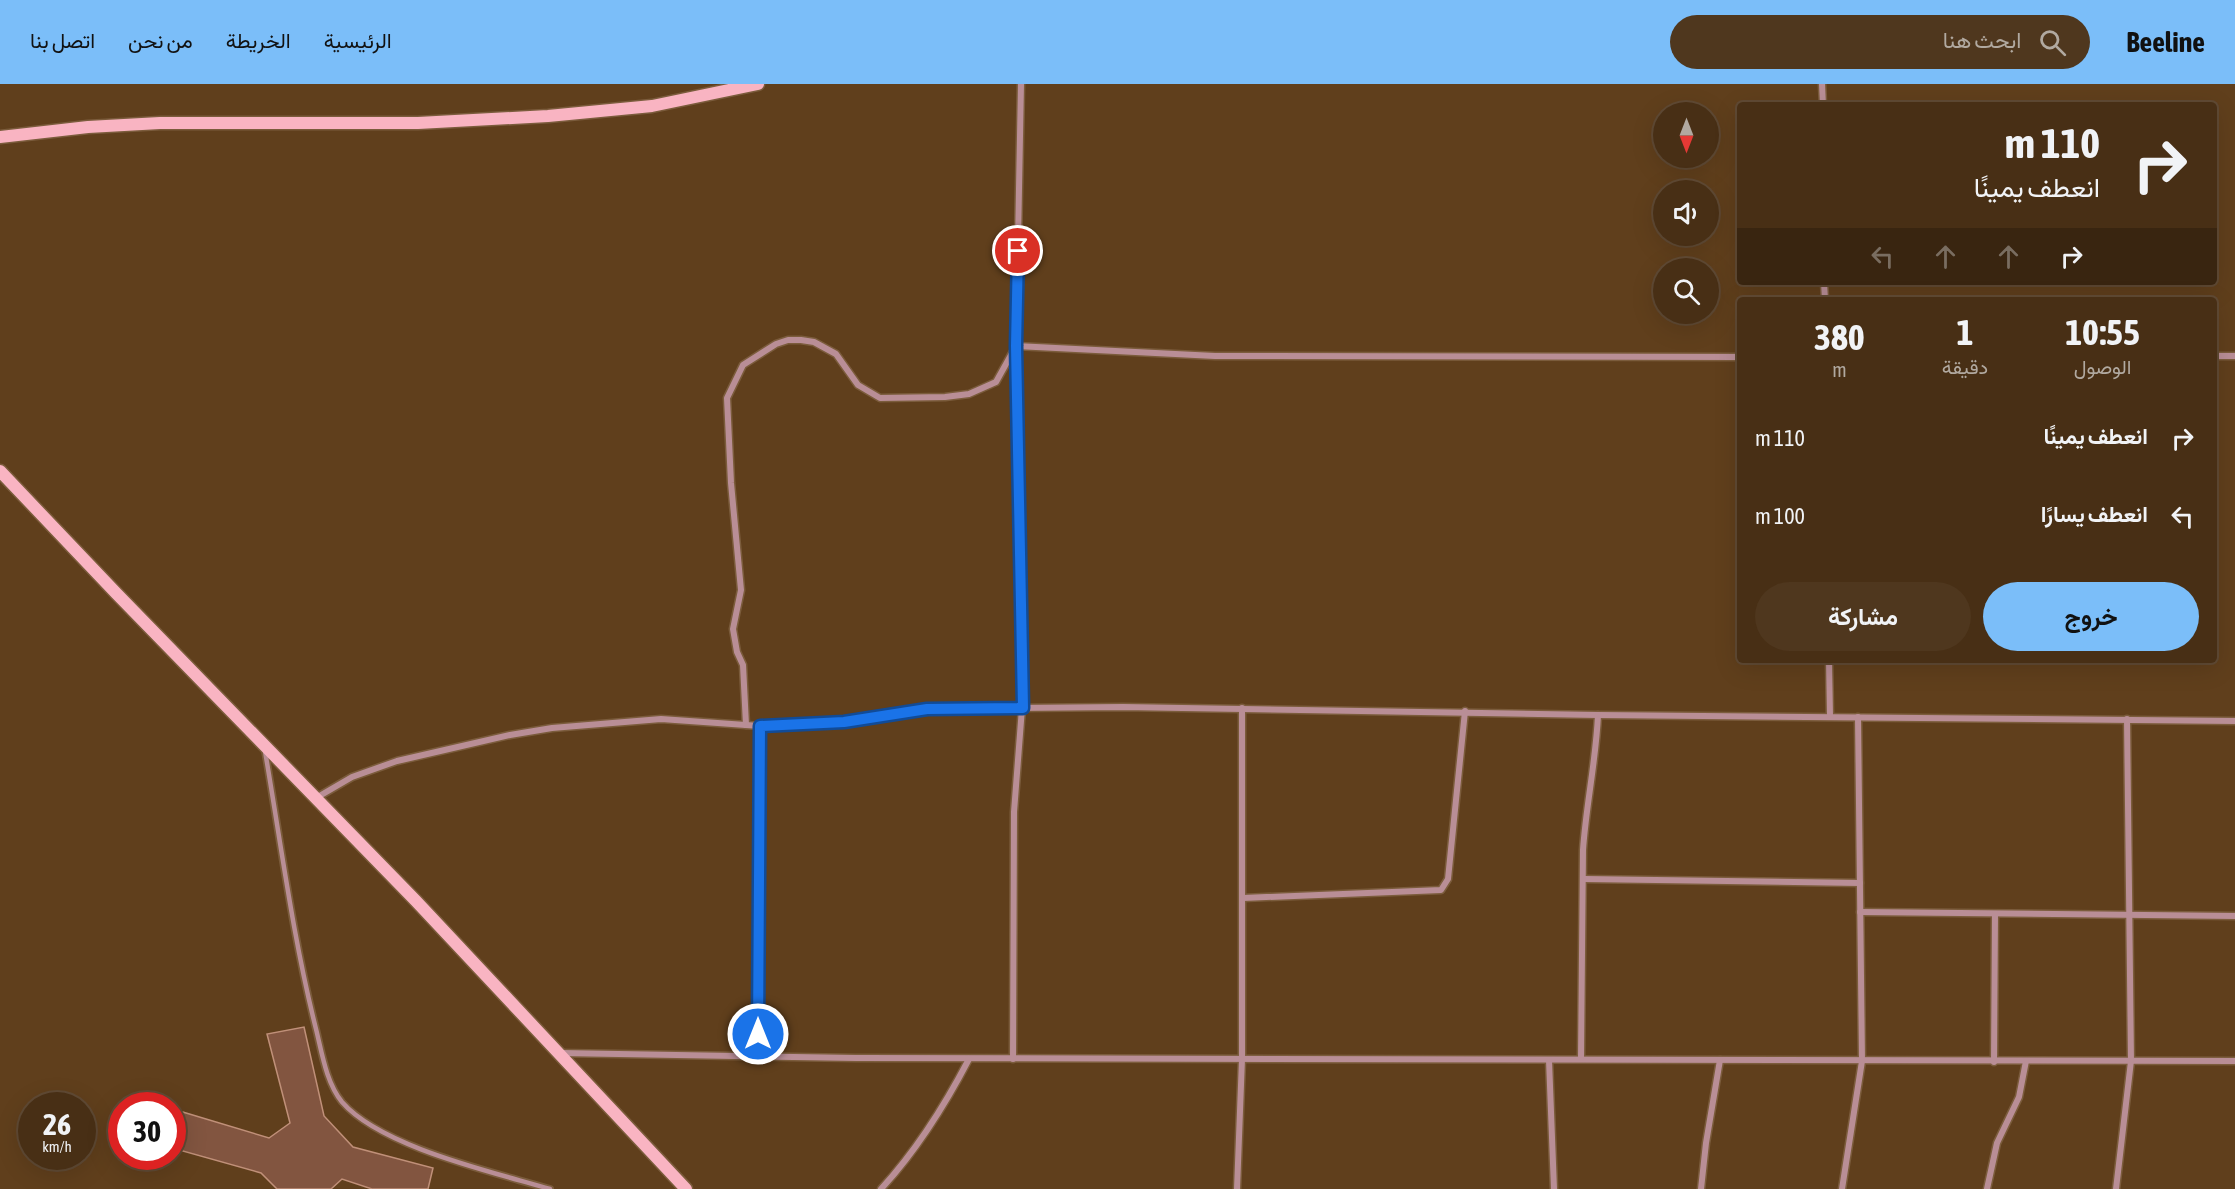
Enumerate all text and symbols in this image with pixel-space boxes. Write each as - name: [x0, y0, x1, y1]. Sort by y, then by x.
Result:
- search box: [1670, 15, 2090, 69]
- icon: search: [2036, 26, 2069, 59]
- text: Beeline: [2126, 26, 2205, 58]
- text: ابحث هنا: [1943, 27, 2021, 53]
- text: اتصل بنا: [30, 28, 95, 52]
- text: من نحن: [128, 28, 193, 52]
- text: الخريطة: [226, 28, 291, 52]
- text: الرئيسية: [324, 28, 392, 52]
- north arrow: [1653, 102, 1719, 168]
- map controls: [1653, 102, 1719, 324]
- text: 110 m: [2005, 119, 2100, 167]
- icon: right: [2121, 126, 2199, 204]
- text: انعطف يمينًا: [1974, 172, 2100, 203]
- button: sound: [1653, 180, 1719, 246]
- pin: [992, 225, 1043, 276]
- icon: arrive: [1001, 234, 1034, 267]
- icon: left: [1866, 240, 1899, 273]
- icon: ahead: [1929, 240, 1962, 273]
- icon: ahead: [1992, 240, 2025, 273]
- icon: right: [2055, 240, 2088, 273]
- button: search: [1653, 258, 1719, 324]
- text: 1: [1957, 311, 1973, 353]
- text: 10:55: [2065, 311, 2140, 353]
- text: 380: [1814, 316, 1865, 358]
- text: دقيقة: [1942, 355, 1988, 378]
- text: الوصول: [2074, 355, 2131, 378]
- text: m: [1832, 358, 1847, 381]
- icon: right: [2166, 422, 2199, 455]
- text: انعطف يمينًا: [2044, 423, 2148, 449]
- text: 110 m: [1755, 425, 1805, 451]
- icon: left: [2166, 500, 2199, 533]
- text: انعطف يسارًا: [2041, 501, 2148, 527]
- text: 100 m: [1755, 503, 1805, 529]
- button: مشاركة: [1755, 582, 1971, 651]
- button: خروج: [1983, 582, 2199, 651]
- position arrow: [726, 1002, 790, 1066]
- speed limit sign: 30: [108, 1092, 186, 1170]
- text: 26: [43, 1107, 71, 1141]
- text: km/h: [42, 1138, 72, 1155]

